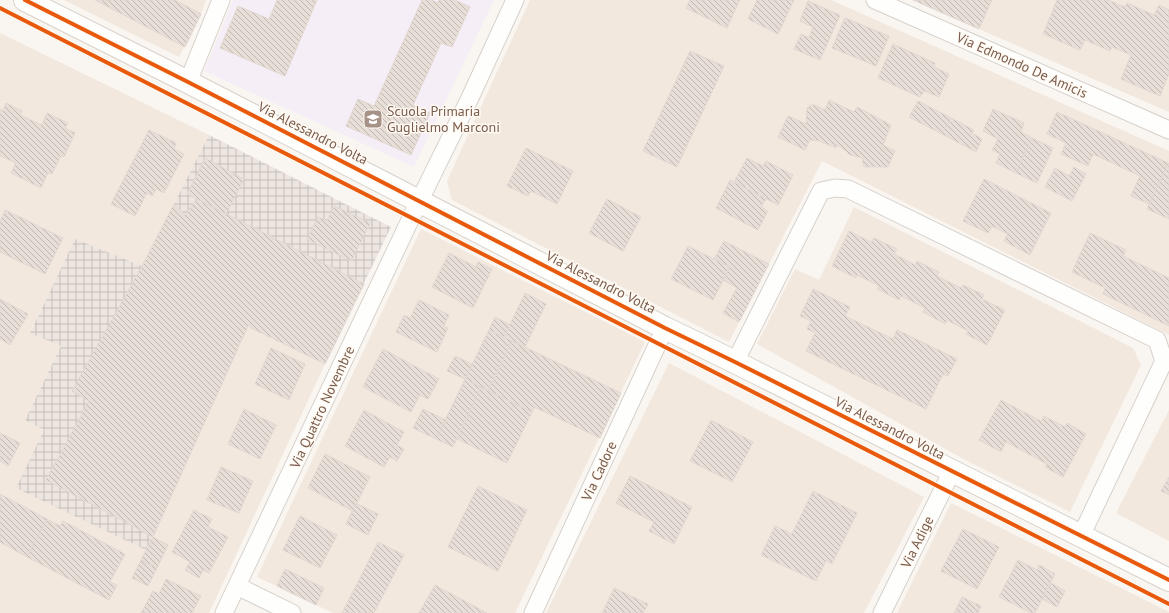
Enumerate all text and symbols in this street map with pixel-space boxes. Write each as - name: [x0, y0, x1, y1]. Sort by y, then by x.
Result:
- street label: Via Edmondo De Amicis: [953, 28, 1090, 102]
- street label: Via Alessandro Volta: [254, 97, 371, 169]
- place label: Scuola Primaria Guglielmo Marconi: [387, 102, 500, 136]
- school or university icon: Scuola Primaria Guglielmo Marconi: [362, 108, 384, 130]
- street label: Via Alessandro Volta: [542, 246, 659, 318]
- street label: Via Quattro Novembre: [285, 343, 358, 472]
- street label: Via Alessandro Volta: [831, 392, 948, 464]
- street label: Via Cadore: [577, 438, 621, 505]
- street label: Via Adige: [896, 513, 937, 572]

